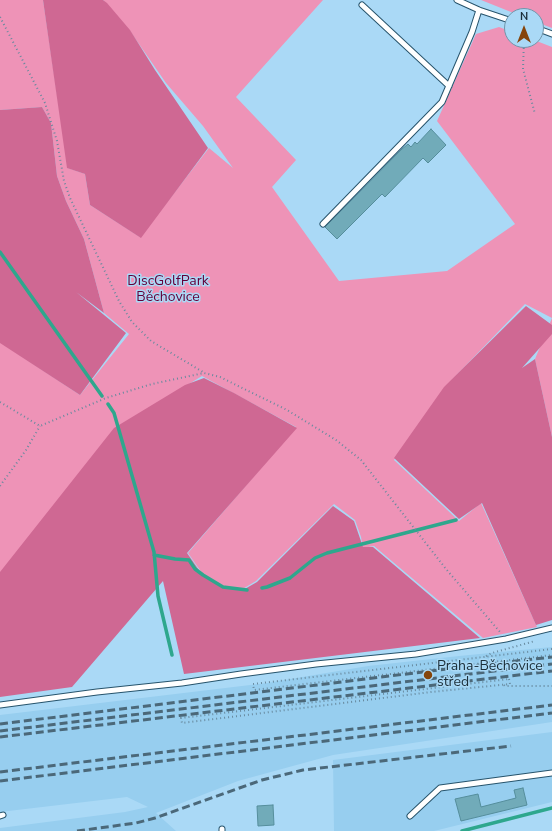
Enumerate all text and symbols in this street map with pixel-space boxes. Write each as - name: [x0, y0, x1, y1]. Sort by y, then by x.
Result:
- north arrow: [504, 8, 544, 48]
- text: N: [520, 9, 528, 24]
- park label: DiscGolfPark Běchovice: [127, 274, 209, 306]
- place label: Praha-Běchovice střed: [437, 659, 543, 692]
- marker: Praha-Běchovice střed: [422, 669, 434, 681]

